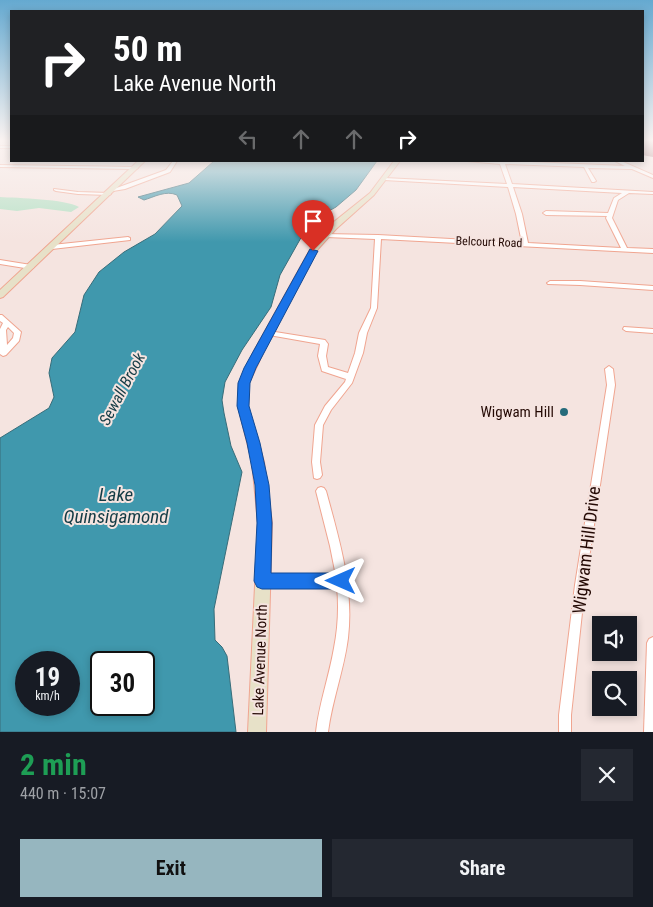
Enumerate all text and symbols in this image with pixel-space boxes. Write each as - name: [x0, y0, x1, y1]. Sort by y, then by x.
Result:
- text: 50 m: [113, 29, 182, 70]
- icon: right: [30, 30, 95, 95]
- text: Lake Avenue North: [113, 71, 277, 96]
- icon: left: [234, 125, 262, 153]
- icon: ahead: [287, 125, 315, 153]
- icon: ahead: [340, 125, 368, 153]
- icon: right: [393, 125, 421, 153]
- pin: [292, 200, 334, 251]
- icon: arrive: [299, 207, 327, 235]
- street label: Belcourt Road: [455, 234, 523, 250]
- water label: Sewall Brook: [95, 349, 149, 428]
- place label: Wigwam Hill: [480, 403, 554, 421]
- marker: Wigwam Hill: [558, 406, 570, 418]
- water label: Lake Quinsigamond: [64, 483, 169, 528]
- street label: Wigwam Hill Drive: [568, 485, 604, 615]
- position arrow: [314, 554, 366, 606]
- street label: Lake Avenue North: [249, 604, 271, 716]
- map controls: [592, 616, 637, 716]
- button: sound: [592, 616, 637, 661]
- speed limit sign: 30: [90, 651, 155, 716]
- text: 19: [35, 663, 60, 692]
- button: search: [592, 671, 637, 716]
- text: km/h: [35, 689, 60, 703]
- text: 2 min: [20, 747, 87, 782]
- button: close: [581, 749, 633, 801]
- text: 440 m · 15:07: [20, 784, 106, 803]
- button: Exit: [20, 839, 322, 897]
- button: Share: [332, 839, 633, 897]

